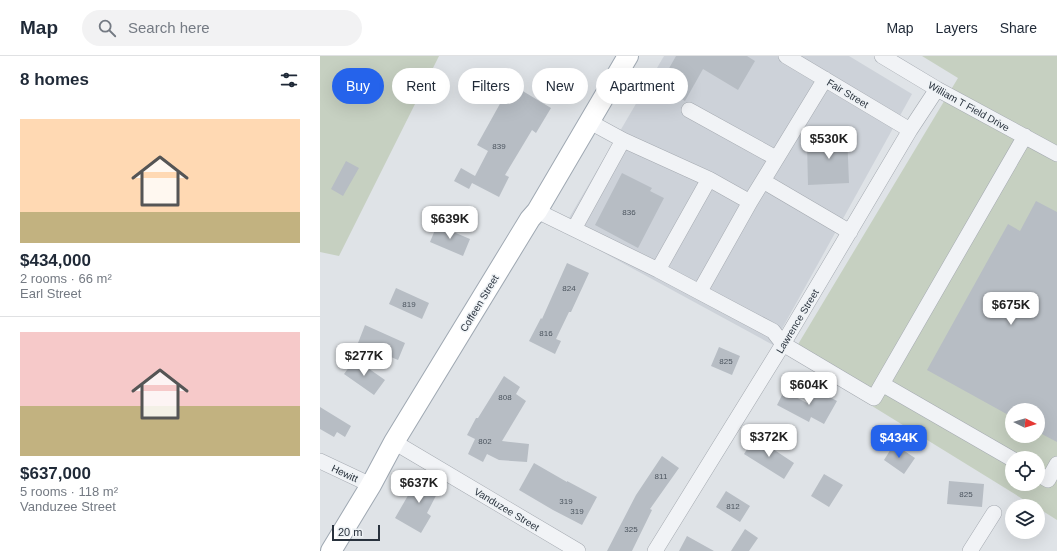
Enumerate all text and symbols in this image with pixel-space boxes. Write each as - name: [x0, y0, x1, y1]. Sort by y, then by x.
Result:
- search box: [82, 10, 362, 46]
- text: Map: [20, 17, 58, 38]
- icon: search: [96, 17, 118, 39]
- text: Search here: [128, 19, 210, 36]
- text: Map: [886, 20, 914, 36]
- text: Layers: [936, 20, 978, 36]
- text: Share: [1000, 20, 1037, 36]
- chip: Buy: [332, 68, 384, 104]
- chip: Rent: [392, 68, 450, 104]
- chip: Filters: [458, 68, 524, 104]
- chip: New: [532, 68, 588, 104]
- chip: Apartment: [596, 68, 688, 104]
- icon: filters: [278, 69, 300, 91]
- text: 8 homes: [20, 70, 89, 89]
- street label: Fair Street: [825, 77, 871, 110]
- street label: William T Field Drive: [926, 79, 1012, 134]
- pin: $530K: [801, 126, 857, 160]
- text: $530K: [810, 131, 848, 146]
- house number: 839: [492, 142, 506, 151]
- icon: home: [124, 145, 196, 217]
- pin: $639K: [422, 206, 478, 240]
- house number: 836: [622, 208, 636, 217]
- text: $639K: [431, 211, 469, 226]
- text: $434,000: [20, 251, 91, 270]
- text: 2 rooms · 66 m²: [20, 271, 112, 286]
- street label: Coffeen Street: [458, 273, 501, 334]
- house number: 824: [562, 284, 576, 293]
- text: Earl Street: [20, 286, 81, 301]
- street label: Lawrence Street: [774, 287, 821, 355]
- pin: $675K: [983, 292, 1039, 326]
- text: $675K: [992, 297, 1030, 312]
- house number: 819: [402, 300, 416, 309]
- house number: 816: [539, 329, 553, 338]
- pin: $277K: [336, 343, 392, 377]
- text: $277K: [345, 348, 383, 363]
- house number: 825: [719, 357, 733, 366]
- icon: home: [124, 358, 196, 430]
- pin: $604K: [781, 372, 837, 406]
- text: $604K: [790, 377, 828, 392]
- house number: 808: [498, 393, 512, 402]
- north arrow: [1005, 403, 1045, 443]
- map controls: [1005, 403, 1045, 539]
- pin: $372K: [741, 424, 797, 458]
- pin: $434K: [871, 425, 927, 459]
- text: $372K: [750, 429, 788, 444]
- text: $434K: [880, 430, 918, 445]
- house number: 802: [478, 437, 492, 446]
- button: locate: [1005, 451, 1045, 491]
- street label: Hewitt: [330, 463, 360, 484]
- text: $637,000: [20, 464, 91, 483]
- pin: $637K: [391, 470, 447, 504]
- house number: 811: [655, 472, 668, 481]
- text: $637K: [400, 475, 438, 490]
- text: 5 rooms · 118 m²: [20, 484, 118, 499]
- street label: Vanduzee Street: [472, 486, 541, 533]
- house number: 825: [959, 490, 973, 499]
- house number: 319: [559, 497, 573, 506]
- text: Vanduzee Street: [20, 499, 116, 514]
- button: layers: [1005, 499, 1045, 539]
- house number: 812: [726, 502, 740, 511]
- house number: 319: [570, 507, 584, 516]
- scale bar: [332, 523, 380, 542]
- house number: 325: [624, 525, 638, 534]
- text: 20 m: [338, 526, 362, 538]

